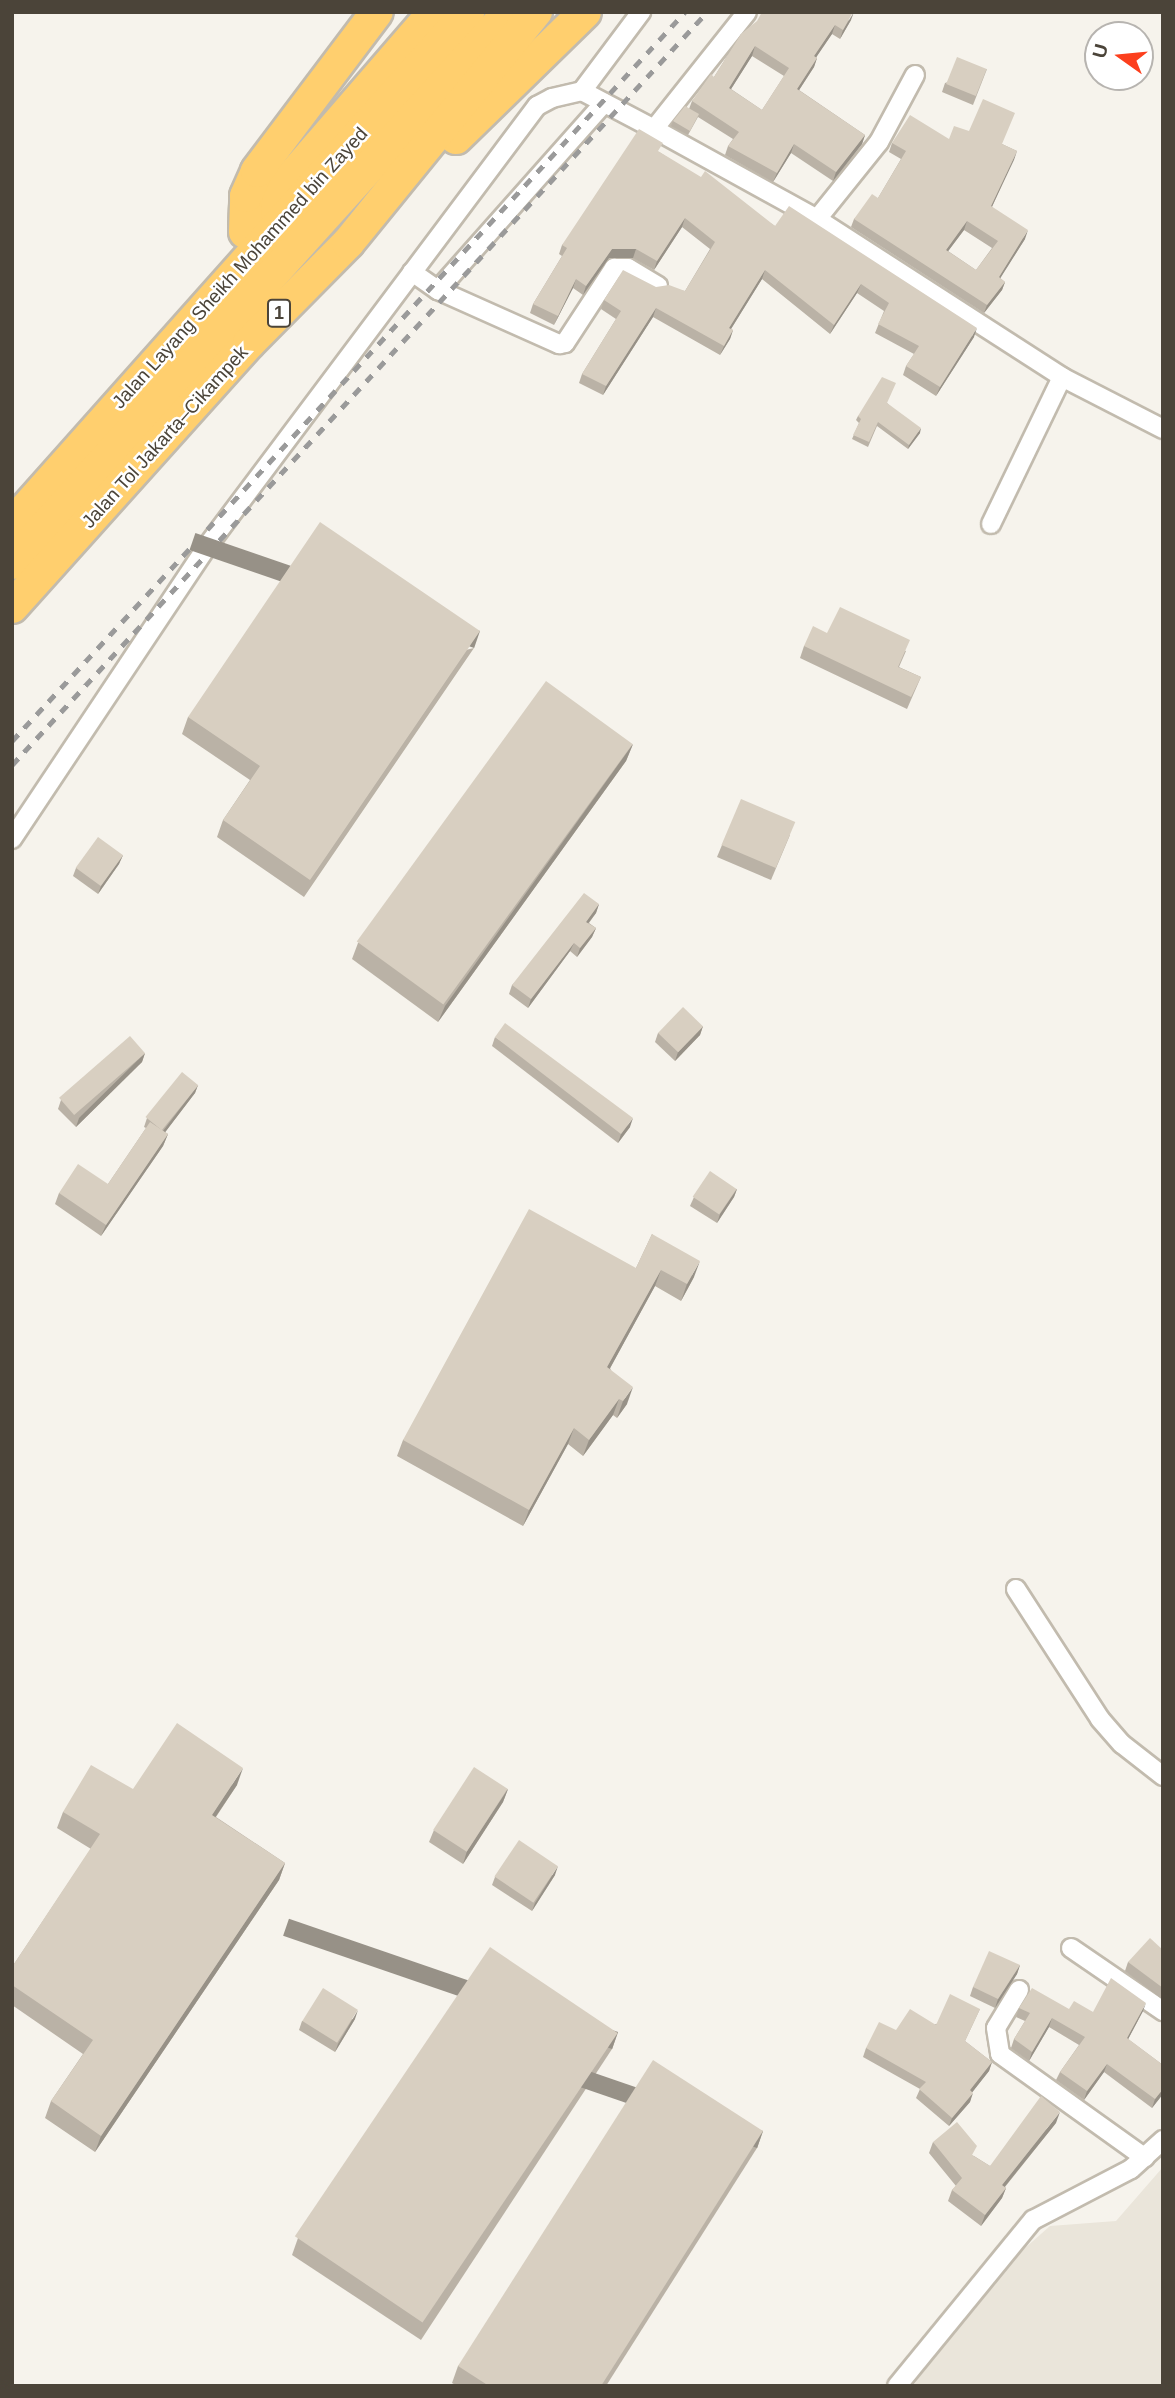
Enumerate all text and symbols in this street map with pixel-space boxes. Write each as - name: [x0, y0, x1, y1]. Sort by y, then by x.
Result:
- north arrow: [1084, 21, 1154, 91]
- text: U: [1088, 42, 1112, 60]
- street label: Jalan Layang Sheikh Mohammed bin Zayed: [107, 123, 373, 413]
- road number: 1: [267, 298, 291, 328]
- street label: Jalan Tol Jakarta–Cikampek: [77, 341, 253, 533]

